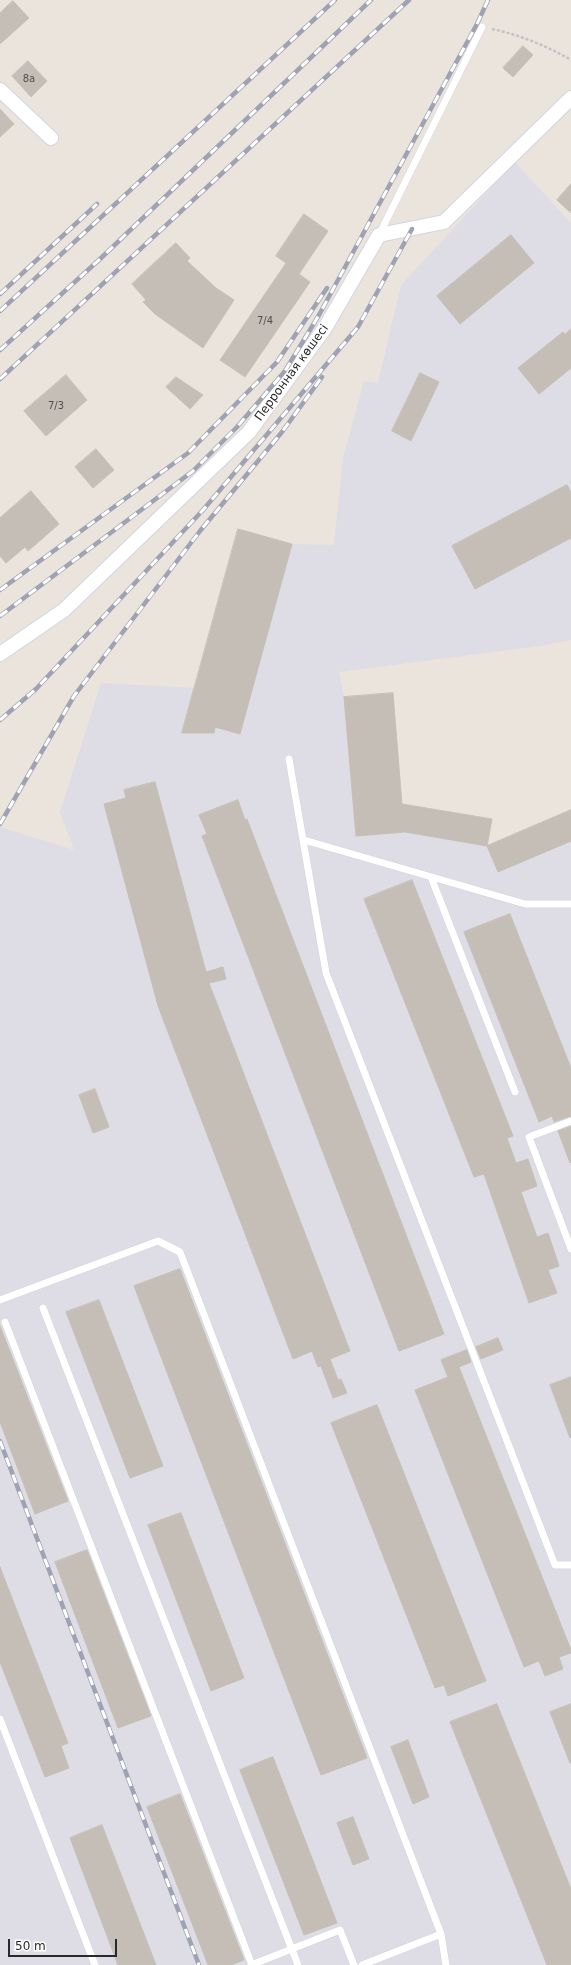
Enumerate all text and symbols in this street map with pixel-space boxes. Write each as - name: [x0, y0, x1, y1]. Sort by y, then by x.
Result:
- house number: 8а: [23, 73, 35, 85]
- house number: 7/4: [257, 315, 273, 327]
- street label: Перронная көшесі: [252, 322, 332, 424]
- house number: 7/3: [48, 400, 64, 412]
- scale bar: [10, 1931, 119, 1957]
- text: 50 m: [15, 1939, 46, 1953]

